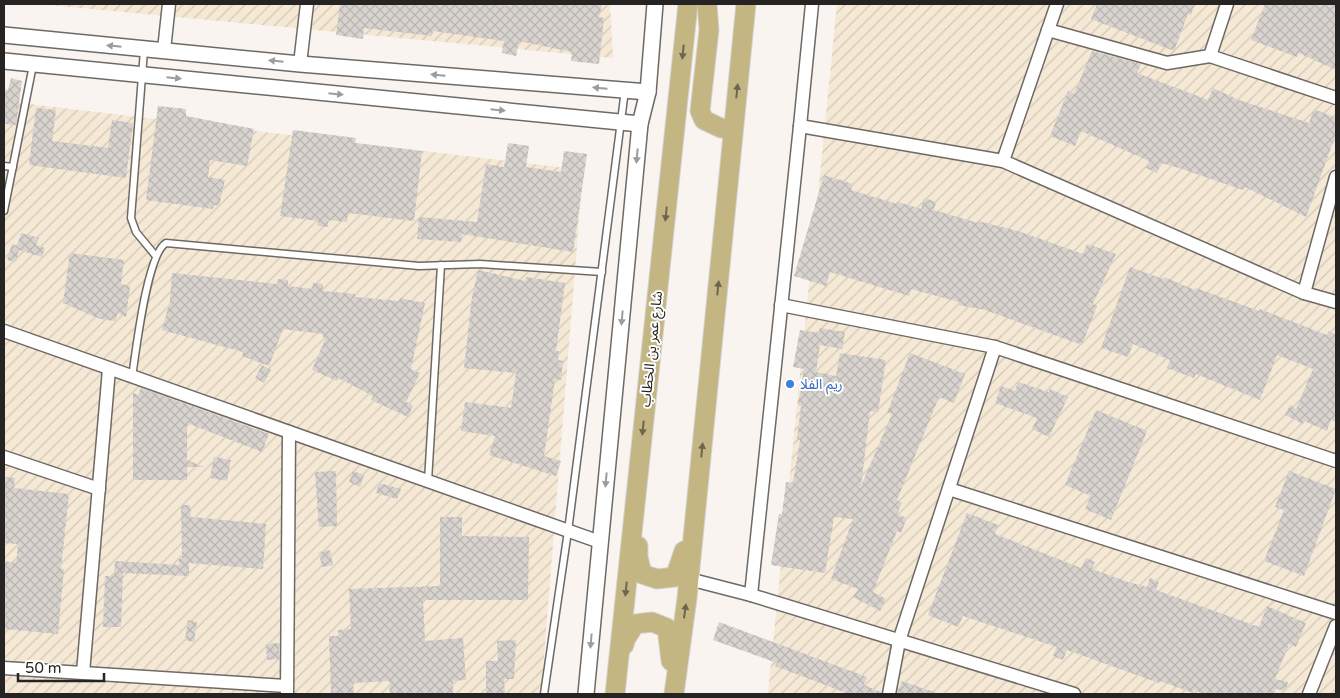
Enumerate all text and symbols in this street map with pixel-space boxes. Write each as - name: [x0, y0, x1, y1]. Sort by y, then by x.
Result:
- one-way arrow: [106, 41, 122, 49]
- one-way arrow: [679, 45, 687, 61]
- one-way arrow: [267, 57, 283, 65]
- one-way arrow: [429, 71, 445, 79]
- one-way arrow: [166, 74, 182, 82]
- one-way arrow: [733, 83, 741, 99]
- one-way arrow: [591, 84, 607, 92]
- one-way arrow: [328, 90, 344, 98]
- one-way arrow: [490, 106, 506, 114]
- one-way arrow: [633, 148, 641, 164]
- one-way arrow: [662, 206, 670, 222]
- one-way arrow: [714, 280, 722, 296]
- street label: شارع عمر بن الخطاب: [637, 290, 668, 408]
- one-way arrow: [617, 310, 625, 326]
- place label: ريم الفلا: [800, 376, 843, 395]
- marker: ريم الفلا: [784, 378, 796, 390]
- one-way arrow: [639, 420, 647, 436]
- one-way arrow: [698, 441, 706, 457]
- one-way arrow: [602, 472, 610, 488]
- one-way arrow: [622, 582, 630, 598]
- one-way arrow: [681, 603, 689, 619]
- one-way arrow: [587, 634, 595, 650]
- scale bar: [18, 650, 104, 682]
- text: 50 m: [25, 659, 62, 677]

